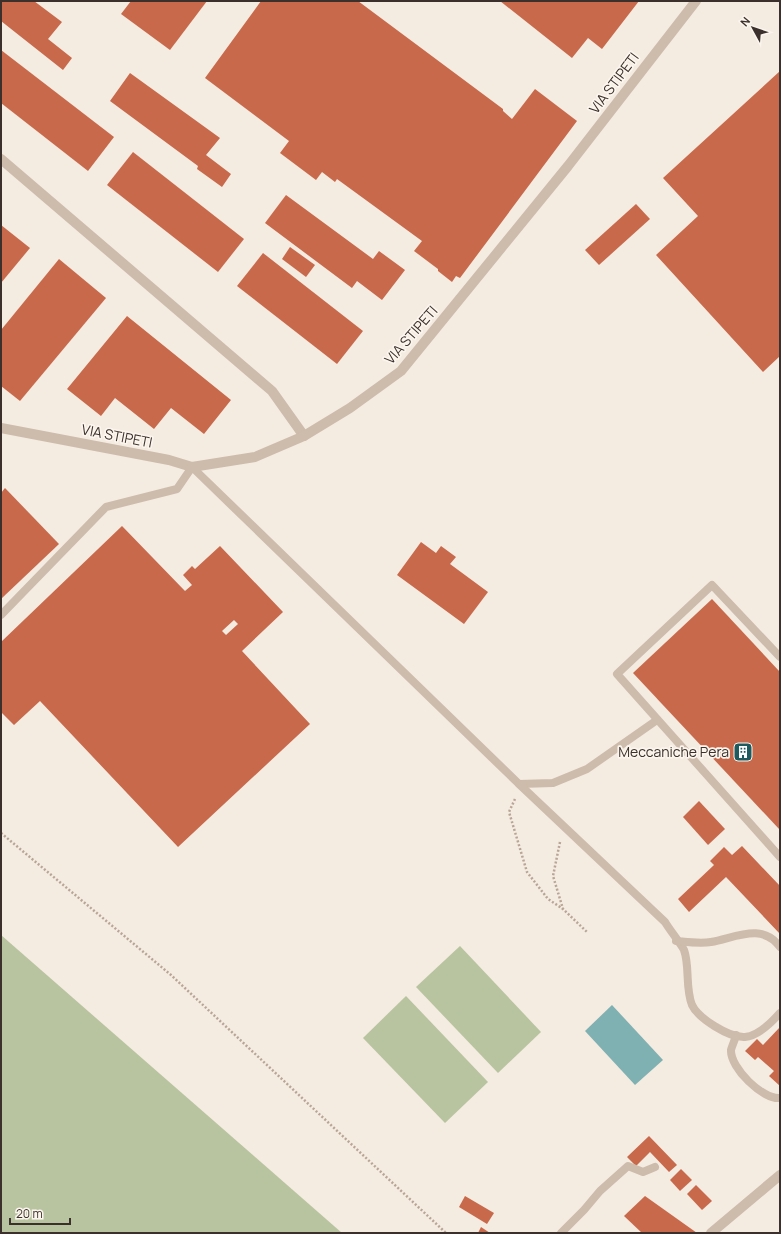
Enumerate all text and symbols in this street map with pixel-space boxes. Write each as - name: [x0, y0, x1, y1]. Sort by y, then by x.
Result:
- north arrow: [733, 8, 773, 48]
- text: N: [737, 13, 753, 29]
- street label: VIA STIPETI: [584, 48, 643, 117]
- street label: VIA STIPETI: [380, 301, 441, 368]
- street label: VIA STIPETI: [80, 419, 154, 452]
- building icon: Meccaniche Pera: [732, 741, 754, 763]
- place label: Meccaniche Pera: [618, 742, 729, 761]
- scale bar: [10, 1200, 70, 1226]
- text: 20 m: [16, 1205, 43, 1222]

